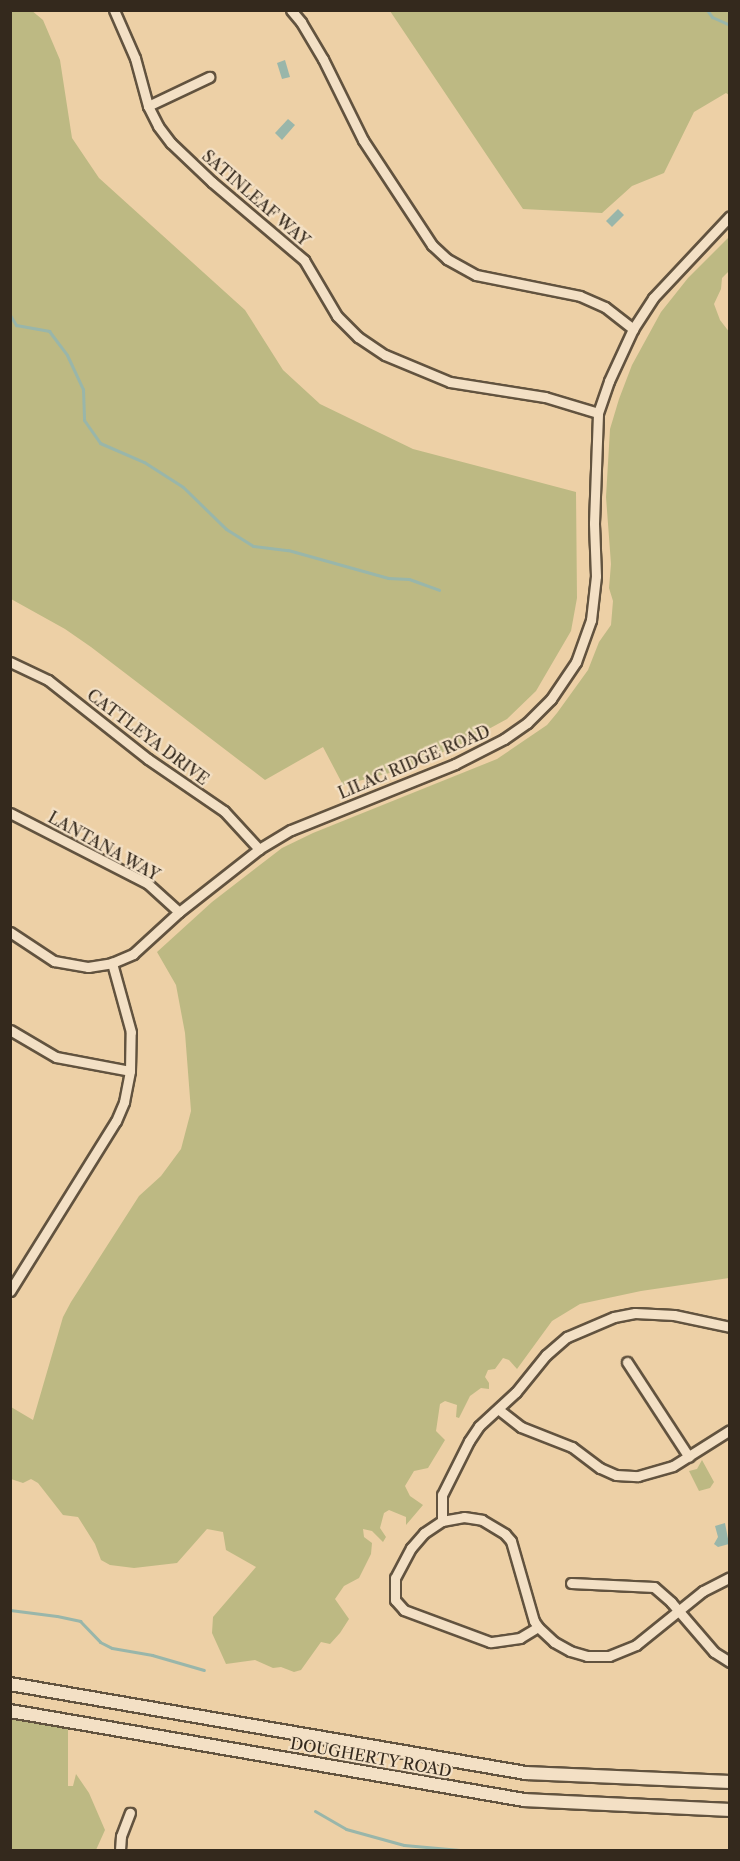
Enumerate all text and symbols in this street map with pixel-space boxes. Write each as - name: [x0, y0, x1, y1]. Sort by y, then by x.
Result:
- street label: SATINLEAF WAY: [198, 146, 314, 250]
- street label: CATTLEYA DRIVE: [83, 685, 213, 789]
- street label: LILAC RIDGE ROAD: [335, 721, 493, 803]
- street label: LANTANA WAY: [44, 807, 164, 885]
- street label: DOUGHERTY ROAD: [289, 1733, 453, 1781]

